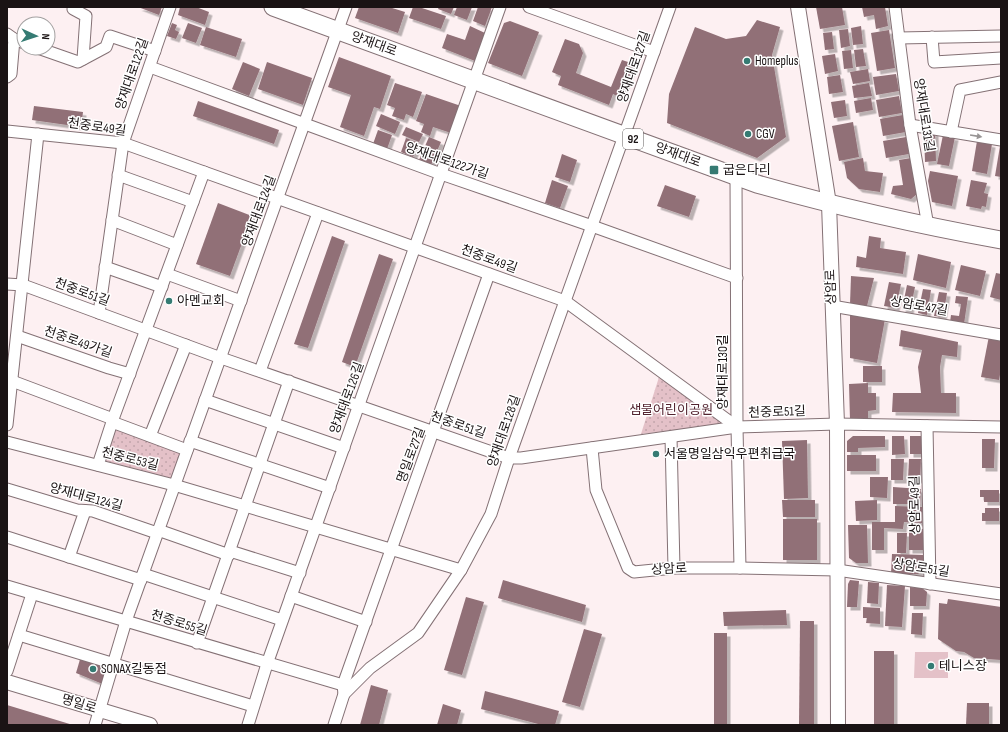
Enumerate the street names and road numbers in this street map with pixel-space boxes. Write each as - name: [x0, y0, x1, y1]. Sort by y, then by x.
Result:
- street label: 양재대로: [349, 28, 399, 60]
- street label: 양재대로127길: [614, 29, 654, 105]
- street label: 양재대로122길: [112, 36, 152, 112]
- street label: 양재대로131길: [910, 77, 938, 153]
- street label: 천중로49길: [67, 115, 127, 139]
- road number: 92: [623, 129, 643, 149]
- street label: 양재대로122가길: [403, 139, 491, 183]
- street label: 양재대로: [653, 139, 703, 171]
- street label: 양재대로124길: [239, 173, 279, 249]
- street label: 천중로49길: [459, 241, 519, 277]
- street label: 상암로: [822, 269, 840, 305]
- street label: 천중로51길: [52, 275, 112, 309]
- street label: 상암로47길: [889, 293, 949, 319]
- street label: 천중로49가길: [42, 323, 114, 361]
- street label: 양재대로130길: [715, 334, 731, 410]
- street label: 양재대로126길: [327, 360, 367, 436]
- street label: 양재대로128길: [484, 393, 524, 469]
- street label: 천중로51길: [748, 403, 806, 421]
- street label: 천중로51길: [428, 408, 488, 442]
- street label: 명일로27길: [393, 425, 429, 485]
- street label: 천중로53길: [100, 444, 160, 474]
- street label: 상암로49길: [906, 475, 924, 535]
- street label: 양재대로124길: [48, 480, 124, 514]
- street label: 상암로51길: [891, 556, 951, 580]
- street label: 상암로: [651, 560, 687, 578]
- street label: 천중로55길: [149, 607, 209, 639]
- street label: 명일로: [59, 691, 99, 717]

